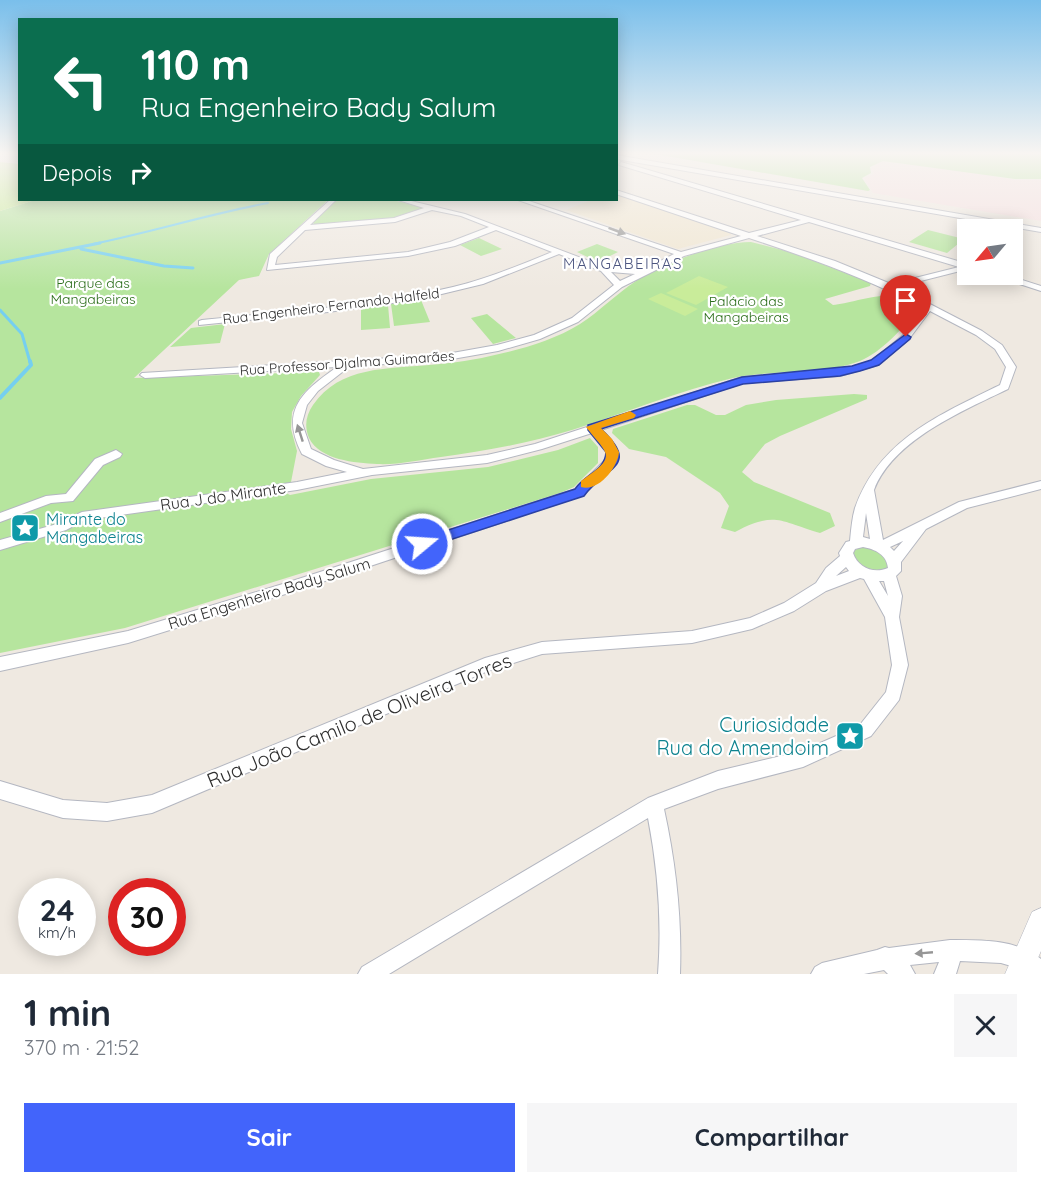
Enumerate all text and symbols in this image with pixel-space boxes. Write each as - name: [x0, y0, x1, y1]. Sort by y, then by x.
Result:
- text: 110 m: [141, 38, 250, 91]
- icon: left: [42, 42, 120, 120]
- text: Rua Engenheiro Bady Salum: [141, 90, 496, 124]
- icon: right: [124, 156, 157, 189]
- text: Depois: [42, 159, 112, 187]
- north arrow: [957, 219, 1023, 285]
- map controls: [957, 219, 1023, 285]
- one-way arrow: [608, 227, 626, 237]
- district label: MANGABEIRAS: [563, 254, 683, 273]
- park label: Parque das Mangabeiras: [51, 274, 135, 308]
- pin: [880, 275, 931, 337]
- street label: Rua Engenheiro Fernando Halfeld: [221, 284, 441, 328]
- icon: arrive: [889, 284, 922, 317]
- park label: Palácio das Mangabeiras: [704, 292, 788, 326]
- street label: Rua Professor Djalma Guimarães: [239, 347, 455, 379]
- one-way arrow: [295, 424, 305, 442]
- street label: Rua J do Mirante: [159, 477, 287, 515]
- place label: Mirante do Mangabeiras: [46, 509, 143, 547]
- place icon: Mirante do Mangabeiras: [9, 512, 41, 544]
- position arrow: [390, 512, 454, 576]
- street label: Rua Engenheiro Bady Salum: [165, 553, 373, 633]
- street label: Rua João Camilo de Oliveira Torres: [203, 647, 515, 793]
- place label: Curiosidade Rua do Amendoim: [656, 712, 829, 760]
- place icon: Curiosidade Rua do Amendoim: [834, 720, 866, 752]
- speed limit sign: 30: [108, 878, 186, 956]
- text: 24: [40, 891, 74, 929]
- text: km/h: [38, 923, 76, 942]
- one-way arrow: [915, 948, 934, 958]
- text: 1 min: [24, 990, 111, 1035]
- button: close: [954, 994, 1017, 1057]
- text: 370 m · 21:52: [24, 1035, 139, 1060]
- button: Sair: [24, 1103, 515, 1172]
- button: Compartilhar: [527, 1103, 1017, 1172]

